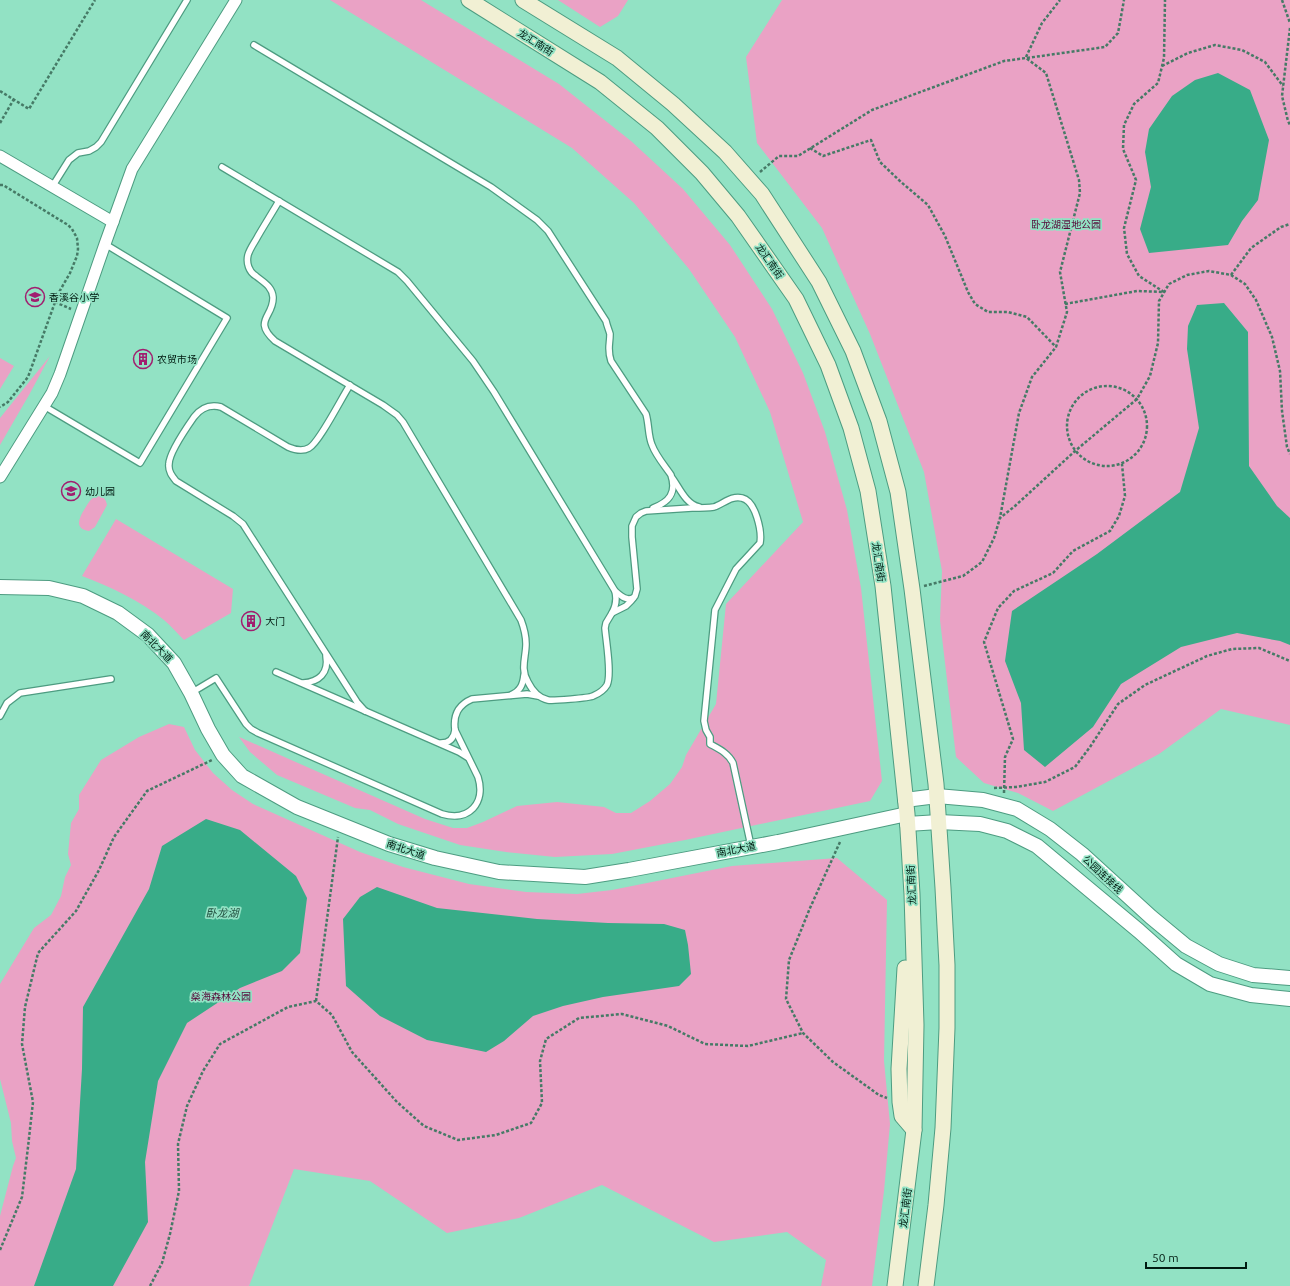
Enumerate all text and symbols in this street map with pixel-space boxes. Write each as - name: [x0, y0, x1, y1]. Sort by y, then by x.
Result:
- street label: 龙汇南街: [516, 27, 556, 58]
- park label: 卧龙湖湿地公园: [1031, 219, 1101, 230]
- street label: 龙汇南街: [754, 242, 786, 281]
- school or university icon: 香溪谷小学: [24, 286, 46, 308]
- place label: 香溪谷小学: [49, 292, 99, 303]
- building icon: 农贸市场: [132, 348, 154, 370]
- place label: 农贸市场: [157, 354, 197, 365]
- school or university icon: 幼儿园: [60, 480, 82, 502]
- place label: 幼儿园: [85, 486, 115, 497]
- street label: 龙汇南街: [870, 541, 887, 583]
- building icon: 大门: [240, 610, 262, 632]
- place label: 大门: [265, 616, 285, 627]
- street label: 南北大道: [139, 628, 175, 664]
- street label: 南北大道: [385, 838, 427, 861]
- street label: 南北大道: [715, 840, 757, 859]
- street label: 公园连接线: [1081, 853, 1125, 895]
- street label: 龙汇南街: [905, 865, 918, 905]
- water label: 卧龙湖: [206, 907, 240, 919]
- park label: 燊海森林公园: [191, 991, 251, 1002]
- street label: 龙汇南街: [898, 1188, 913, 1229]
- scale bar: [1146, 1244, 1246, 1270]
- text: 50 m: [1152, 1251, 1179, 1264]

